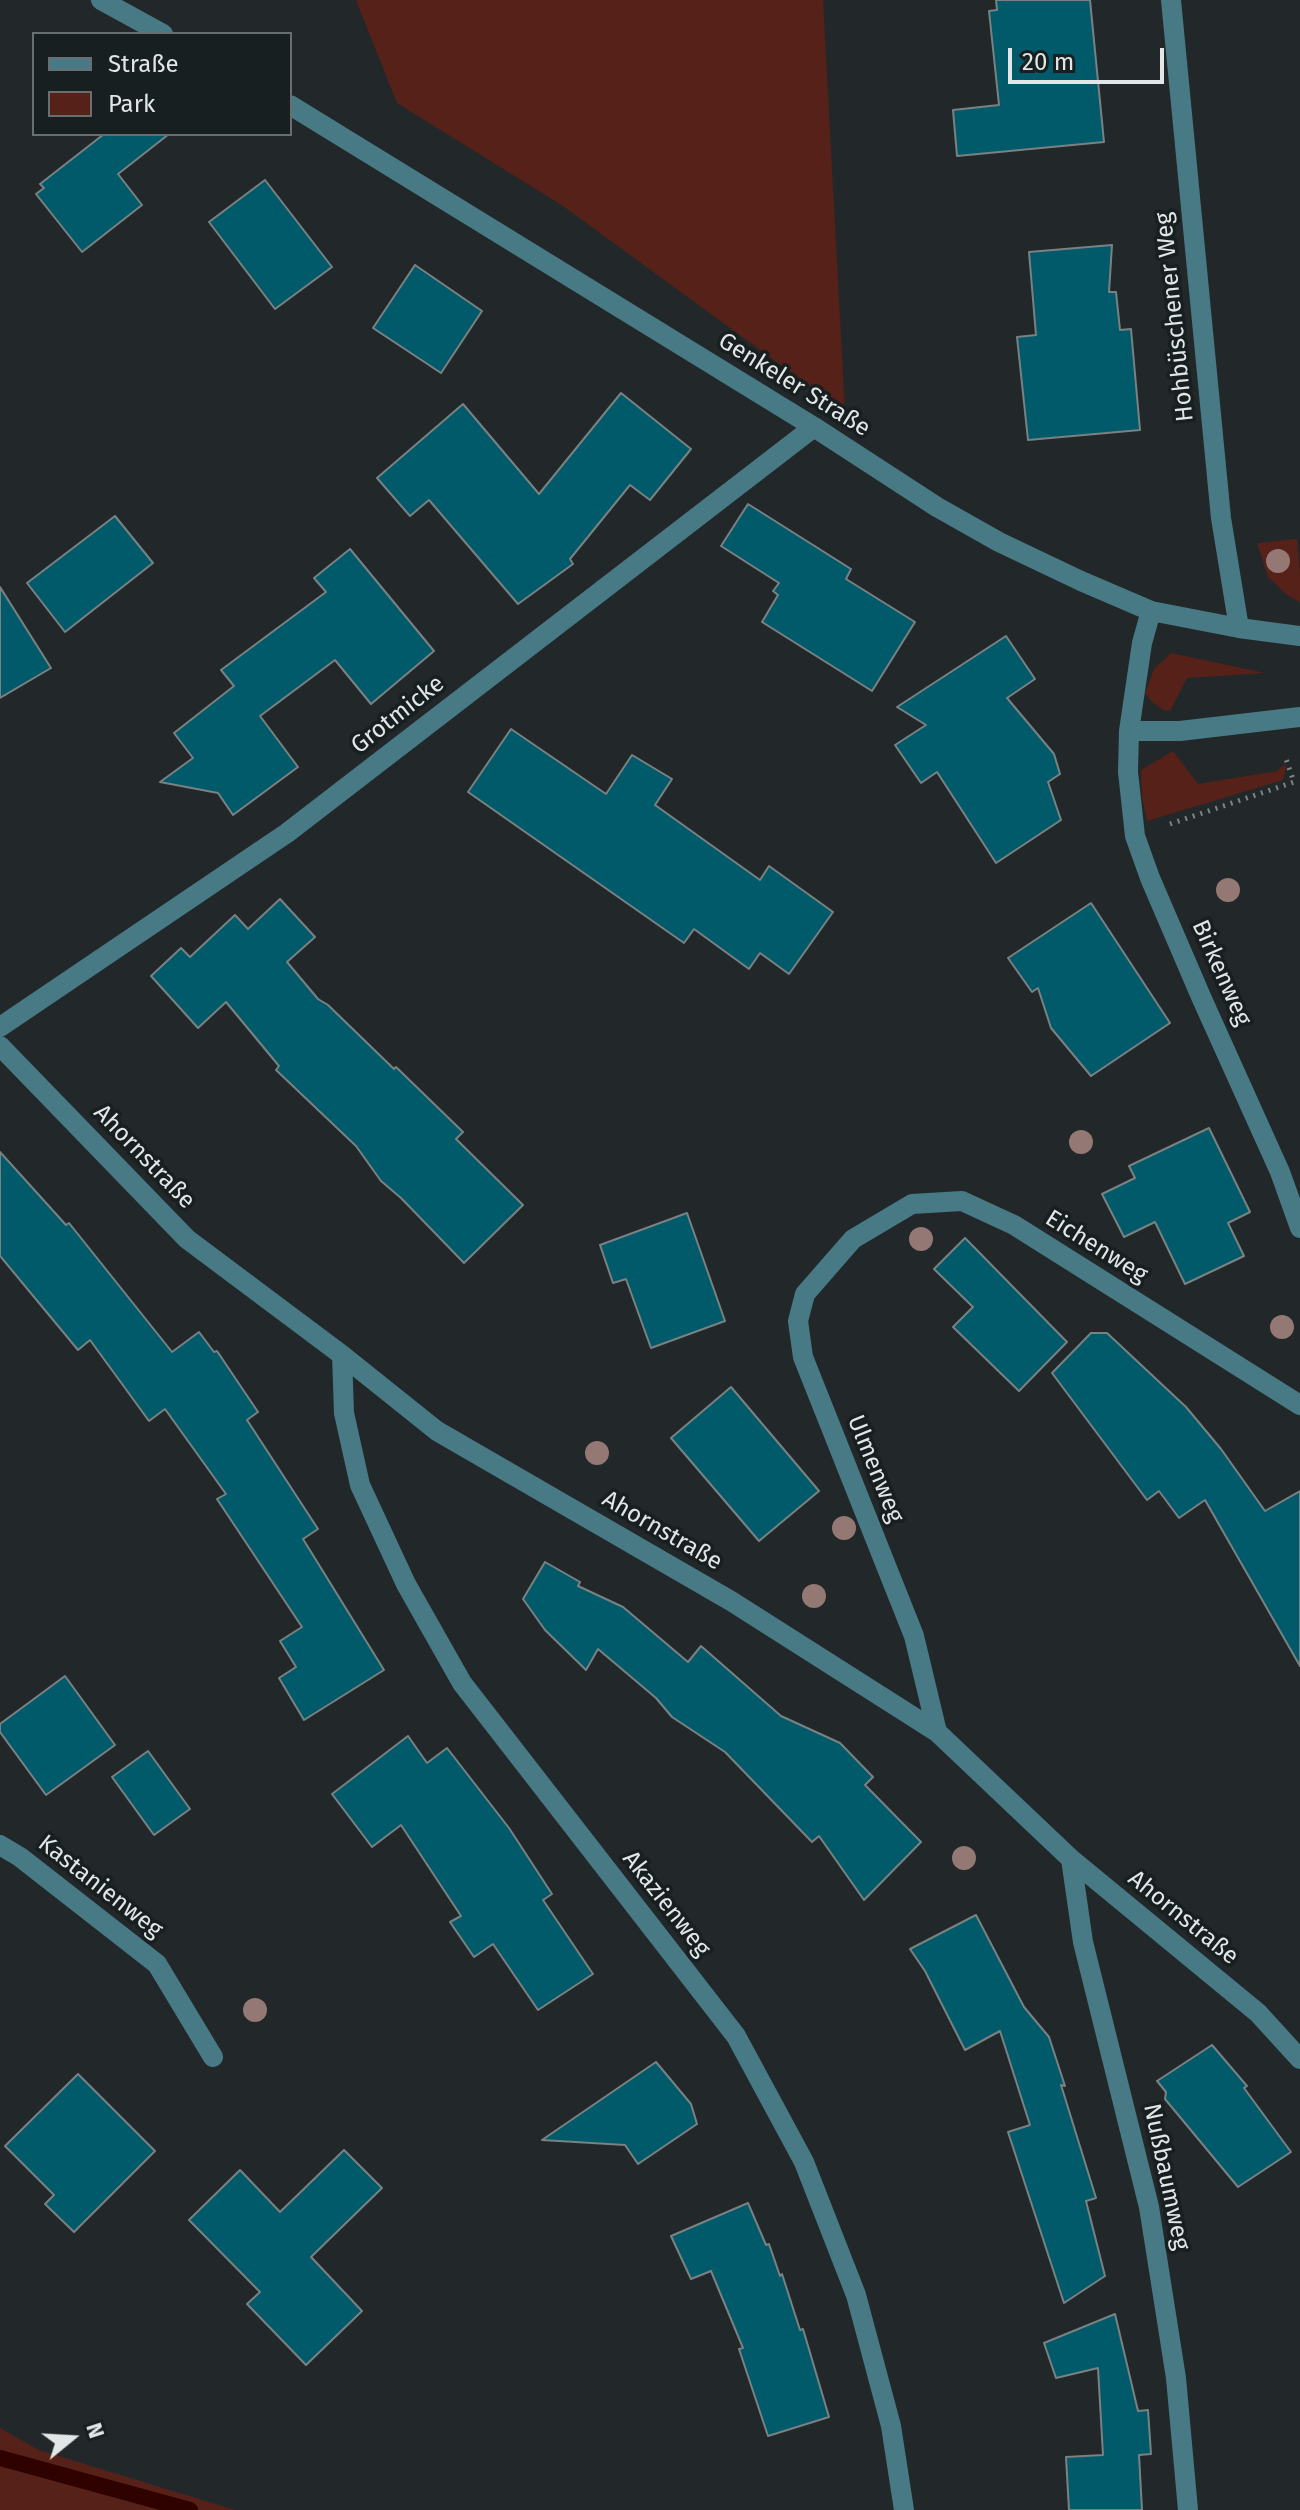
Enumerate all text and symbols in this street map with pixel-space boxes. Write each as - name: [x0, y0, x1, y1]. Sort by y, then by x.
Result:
- legend: [32, 32, 292, 136]
- scale bar: [1012, 32, 1168, 82]
- text: 20 m: [1022, 48, 1074, 76]
- text: Straße: [108, 50, 179, 78]
- text: Park: [108, 90, 155, 118]
- street label: Hohbüschener Weg: [1150, 211, 1200, 423]
- street label: Genkeler Straße: [713, 327, 875, 443]
- street label: Grotmicke: [346, 670, 450, 760]
- street label: Birkenweg: [1185, 916, 1257, 1030]
- street label: Ahornstraße: [87, 1099, 201, 1215]
- street label: Eichenweg: [1040, 1204, 1152, 1290]
- street label: Ulmenweg: [840, 1411, 910, 1527]
- street label: Ahornstraße: [597, 1485, 727, 1577]
- street label: Kastanienweg: [32, 1829, 168, 1945]
- street label: Akazienweg: [616, 1846, 716, 1962]
- street label: Ahornstraße: [1122, 1865, 1244, 1971]
- street label: Nußbaumweg: [1136, 2101, 1196, 2253]
- north arrow: [32, 2398, 112, 2478]
- text: N: [80, 2419, 110, 2442]

